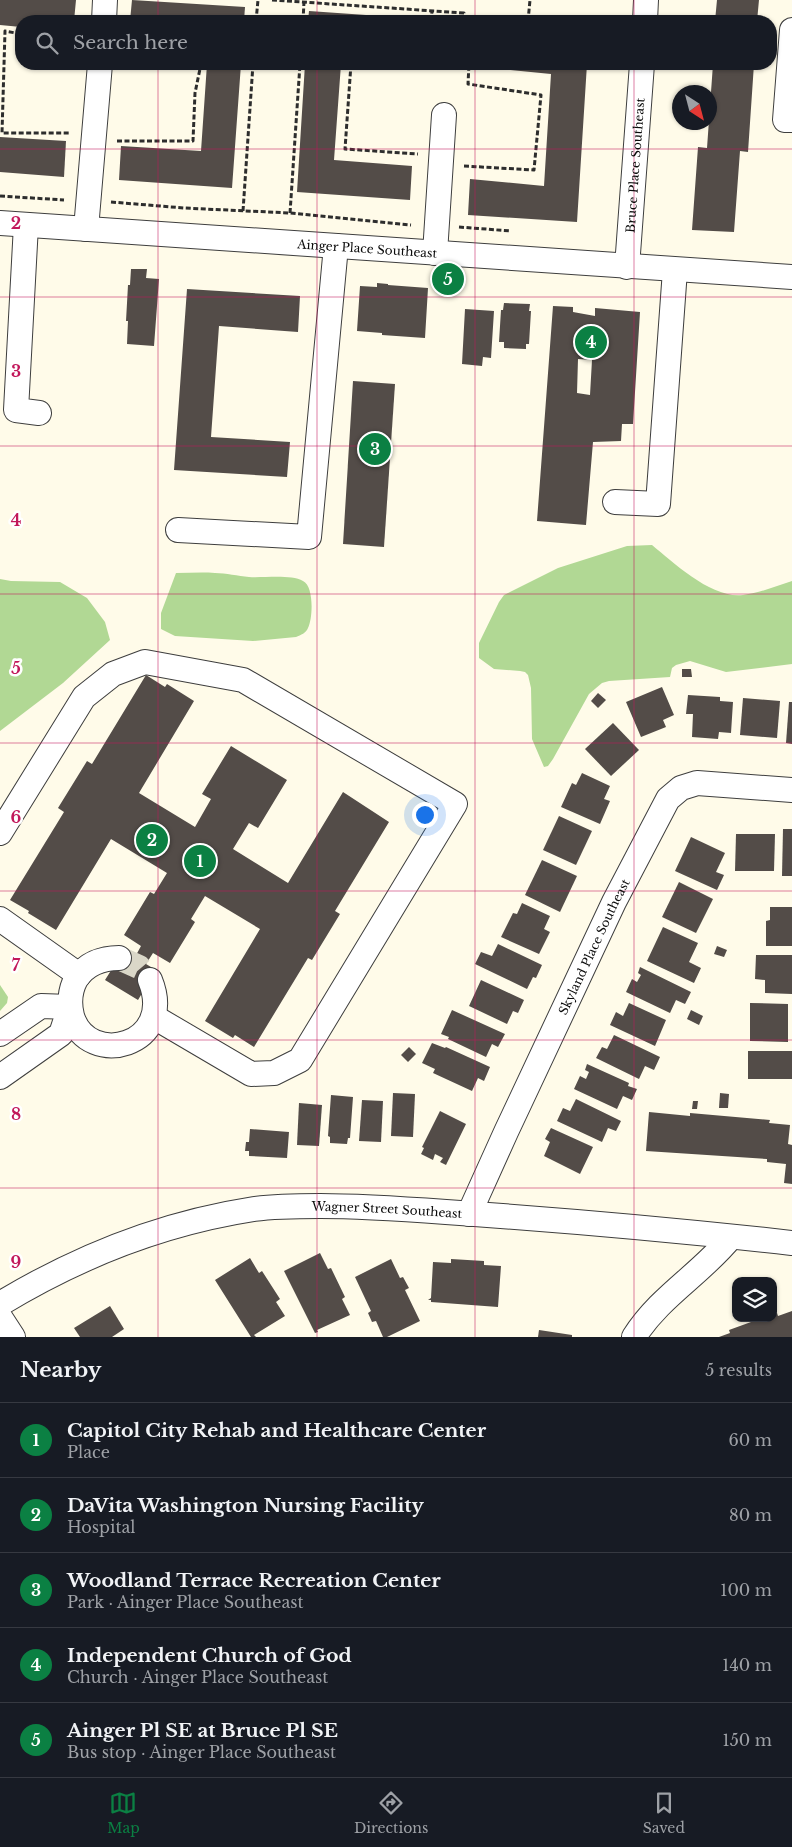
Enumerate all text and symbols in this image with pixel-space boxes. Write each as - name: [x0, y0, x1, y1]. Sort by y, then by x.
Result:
- search box: [15, 15, 777, 70]
- icon: search: [33, 29, 61, 57]
- text: Search here: [73, 31, 188, 54]
- north arrow: [672, 85, 717, 130]
- street label: Bruce Place Southeast: [622, 97, 647, 233]
- text: 2: [11, 213, 21, 233]
- street label: Ainger Place Southeast: [296, 236, 438, 260]
- pin: 5: [432, 260, 464, 298]
- pin: 4: [575, 323, 607, 361]
- text: 3: [11, 361, 21, 381]
- pin: 3: [359, 430, 391, 468]
- text: 4: [11, 510, 21, 530]
- text: 5: [11, 658, 21, 678]
- your location: [412, 802, 438, 828]
- text: 6: [11, 807, 22, 827]
- pin: 2: [136, 821, 168, 859]
- pin: 1: [184, 842, 216, 880]
- street label: Skyland Place Southeast: [555, 876, 633, 1017]
- text: 7: [12, 955, 21, 975]
- text: 8: [11, 1104, 21, 1124]
- street label: Wagner Street Southeast: [311, 1198, 463, 1221]
- text: 9: [11, 1252, 22, 1272]
- map controls: [732, 1277, 777, 1322]
- button: layers: [732, 1277, 777, 1322]
- text: Nearby: [20, 1357, 101, 1383]
- text: 5 results: [705, 1360, 772, 1380]
- text: Capitol City Rehab and Healthcare Center: [67, 1419, 486, 1442]
- text: 1: [33, 1430, 39, 1450]
- text: 60 m: [729, 1430, 772, 1450]
- text: Place: [67, 1442, 110, 1462]
- text: DaVita Washington Nursing Facility: [67, 1494, 424, 1517]
- text: 2: [31, 1505, 41, 1525]
- text: 80 m: [729, 1505, 772, 1525]
- text: Hospital: [67, 1517, 136, 1537]
- text: Woodland Terrace Recreation Center: [67, 1569, 441, 1592]
- text: 3: [31, 1580, 41, 1600]
- text: 100 m: [720, 1580, 772, 1600]
- text: Park · Ainger Place Southeast: [67, 1592, 304, 1612]
- text: Independent Church of God: [67, 1644, 352, 1667]
- text: 4: [31, 1655, 41, 1675]
- text: 140 m: [722, 1655, 772, 1675]
- text: Church · Ainger Place Southeast: [67, 1667, 328, 1687]
- text: Ainger Pl SE at Bruce Pl SE: [67, 1719, 338, 1742]
- text: 5: [31, 1730, 41, 1750]
- text: 150 m: [723, 1730, 772, 1750]
- text: Bus stop · Ainger Place Southeast: [67, 1742, 336, 1762]
- tab: Map: [107, 1789, 140, 1837]
- tab: Directions: [354, 1789, 428, 1837]
- tab: Saved: [643, 1789, 685, 1837]

